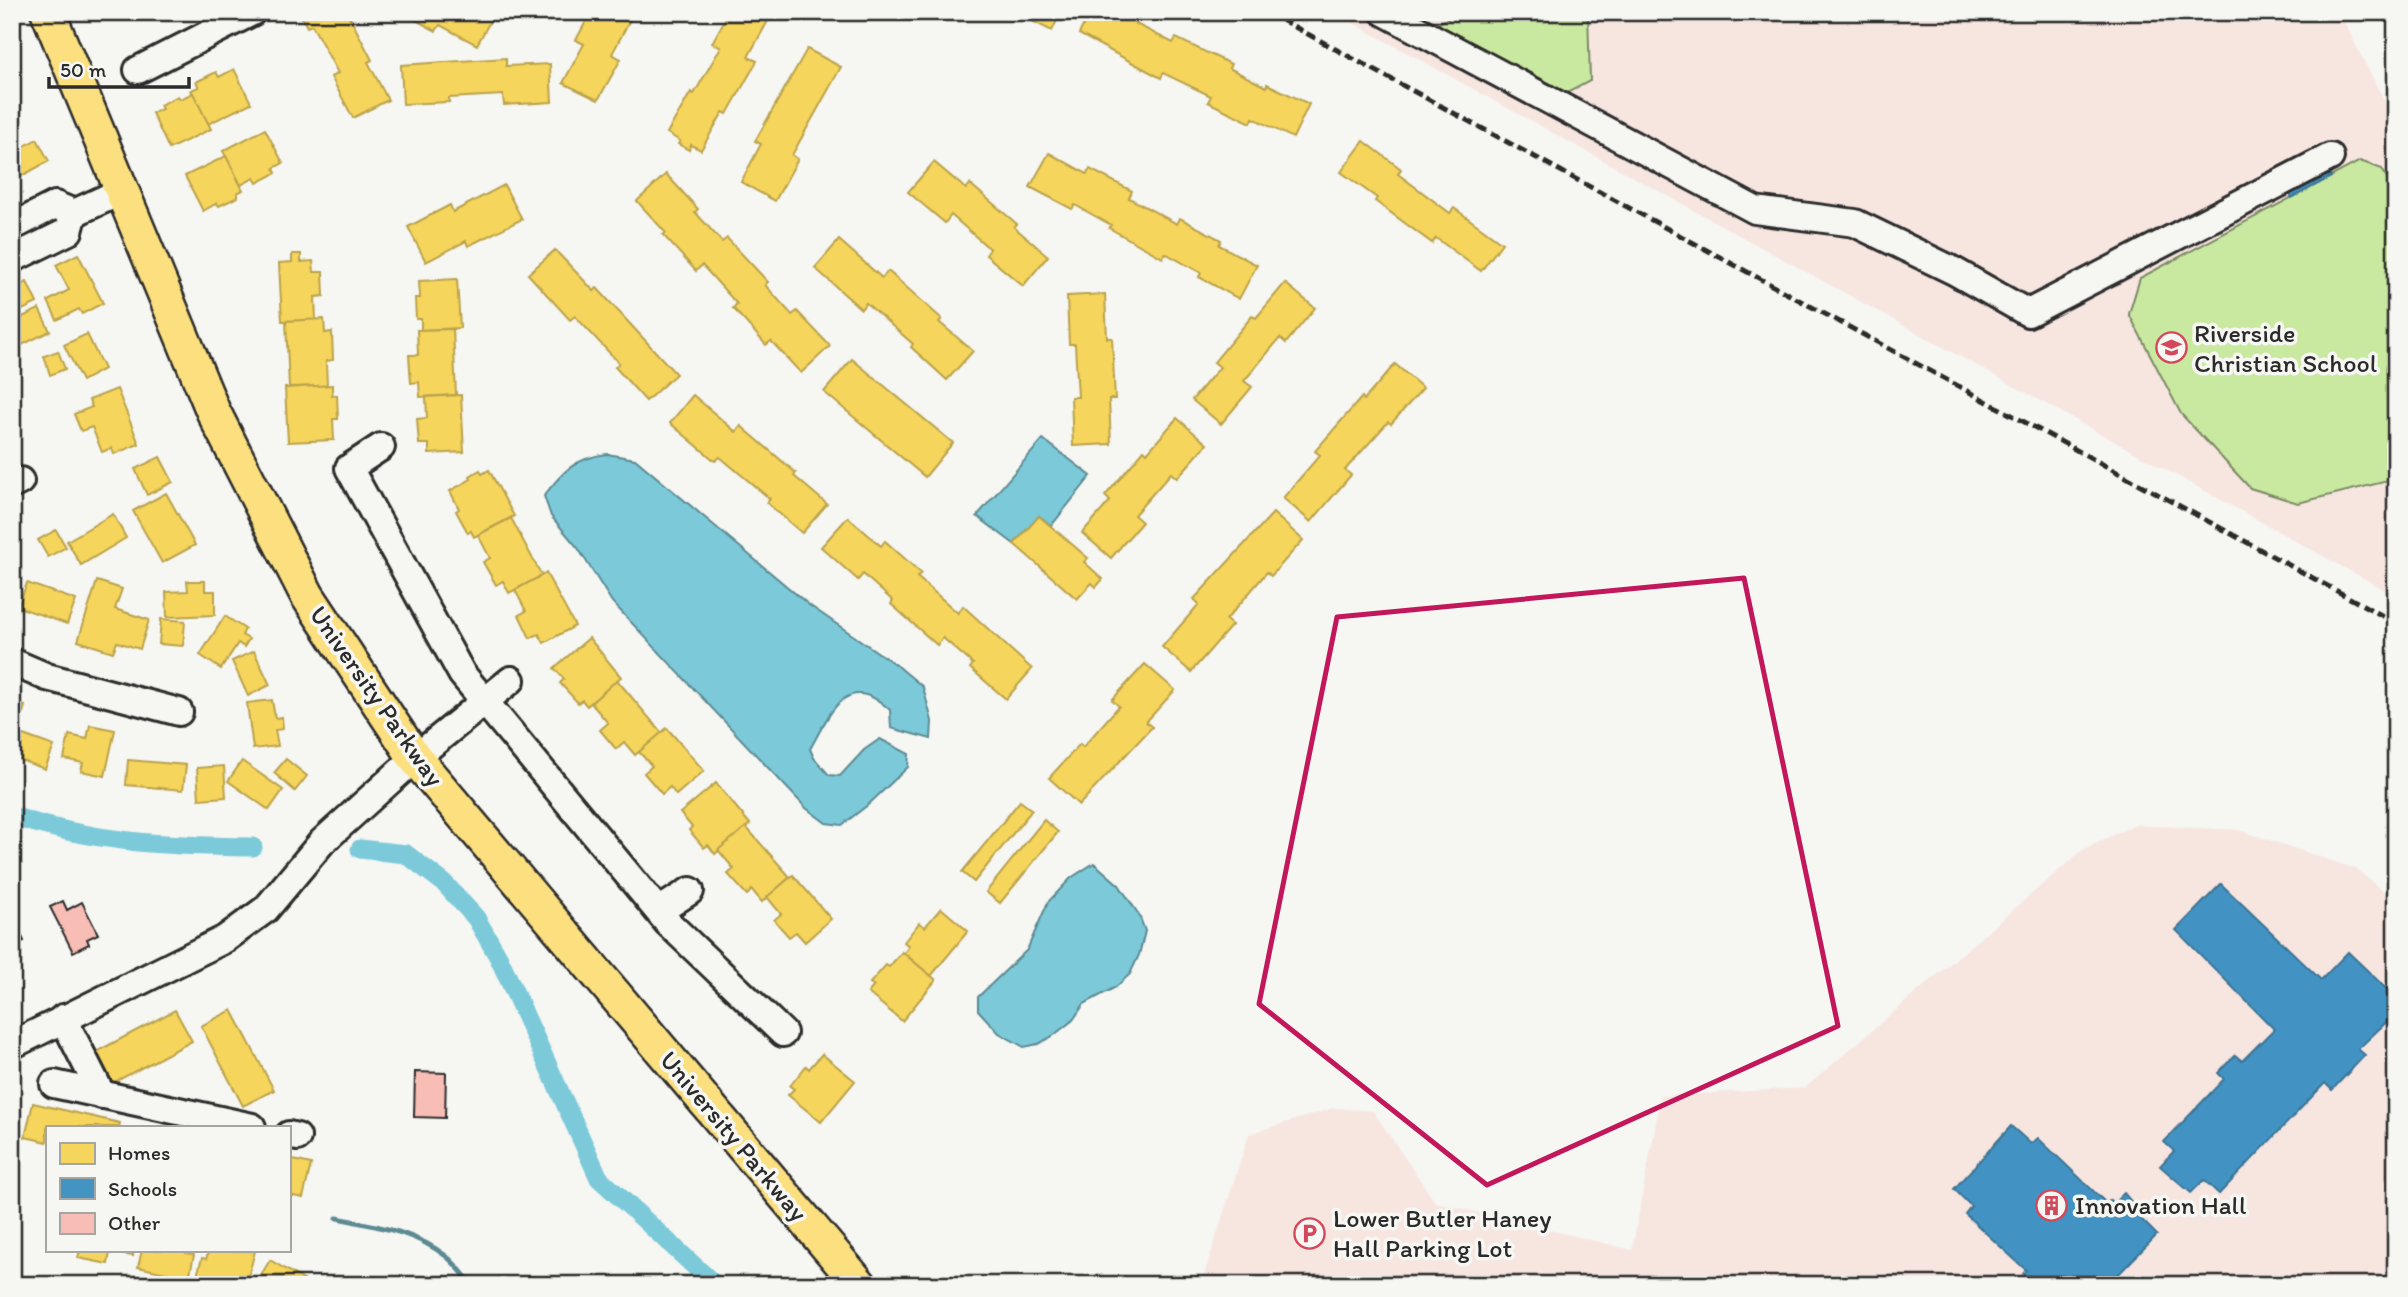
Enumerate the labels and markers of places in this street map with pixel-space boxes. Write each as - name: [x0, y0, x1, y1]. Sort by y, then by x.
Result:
- place label: Riverside Christian School: [2194, 317, 2377, 379]
- school or university icon: Riverside Christian School: [2154, 331, 2188, 365]
- building icon: Innovation Hall: [2035, 1188, 2069, 1222]
- place label: Innovation Hall: [2075, 1189, 2246, 1221]
- place label: Lower Butler Haney Hall Parking Lot: [1333, 1202, 1551, 1264]
- parking icon: Lower Butler Haney Hall Parking Lot: [1293, 1216, 1327, 1250]

